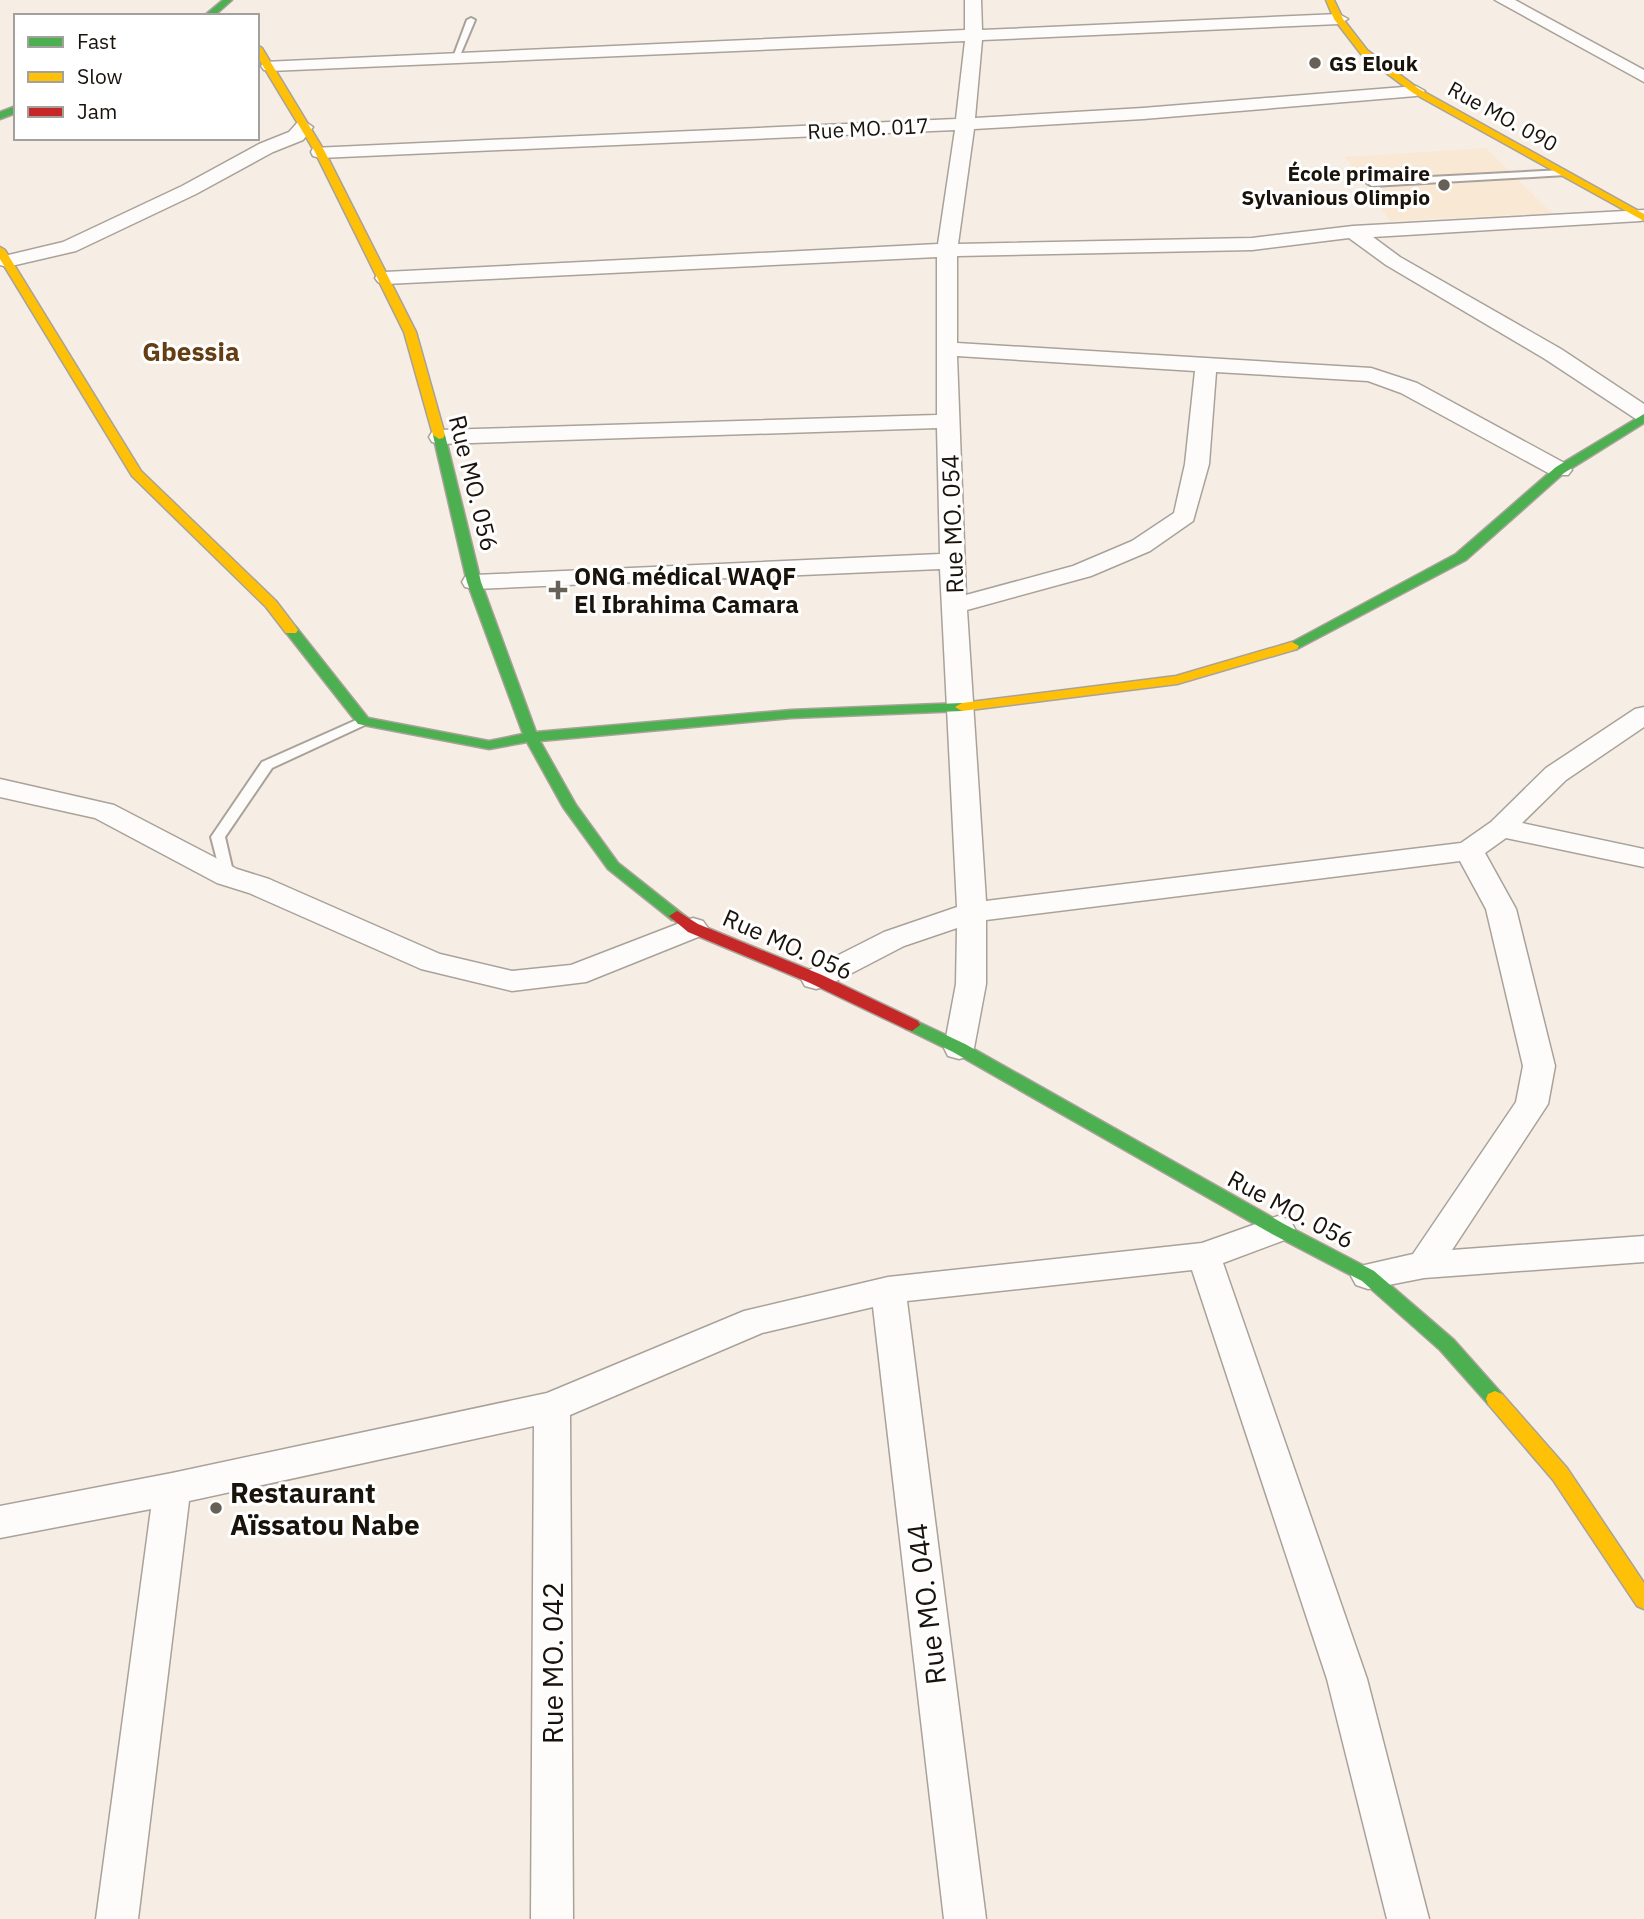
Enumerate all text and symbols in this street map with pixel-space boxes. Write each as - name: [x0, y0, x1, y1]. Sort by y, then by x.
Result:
- legend: [14, 14, 259, 140]
- text: Fast: [77, 27, 117, 55]
- place label: GS Elouk: [1329, 49, 1419, 77]
- marker: GS Elouk: [1307, 55, 1323, 71]
- text: Slow: [77, 62, 123, 90]
- street label: Rue MO. 090: [1443, 74, 1563, 158]
- text: Jam: [77, 97, 117, 125]
- street label: Rue MO. 017: [807, 111, 929, 145]
- place label: École primaire Sylvanious Olimpio: [1241, 159, 1430, 211]
- marker: École primaire Sylvanious Olimpio: [1436, 177, 1452, 193]
- district label: Gbessia: [142, 334, 240, 368]
- street label: Rue MO. 056: [442, 412, 506, 554]
- street label: Rue MO. 054: [934, 454, 970, 594]
- place label: ONG médical WAQF El Ibrahima Camara: [574, 560, 799, 620]
- marker: ONG médical WAQF El Ibrahima Camara: [548, 580, 568, 600]
- street label: Rue MO. 056: [718, 901, 858, 987]
- street label: Rue MO. 056: [1222, 1162, 1360, 1256]
- place label: Restaurant Aïssatou Nabe: [230, 1474, 420, 1543]
- marker: Restaurant Aïssatou Nabe: [208, 1500, 224, 1516]
- street label: Rue MO. 044: [898, 1521, 954, 1687]
- street label: Rue MO. 042: [534, 1582, 571, 1744]

